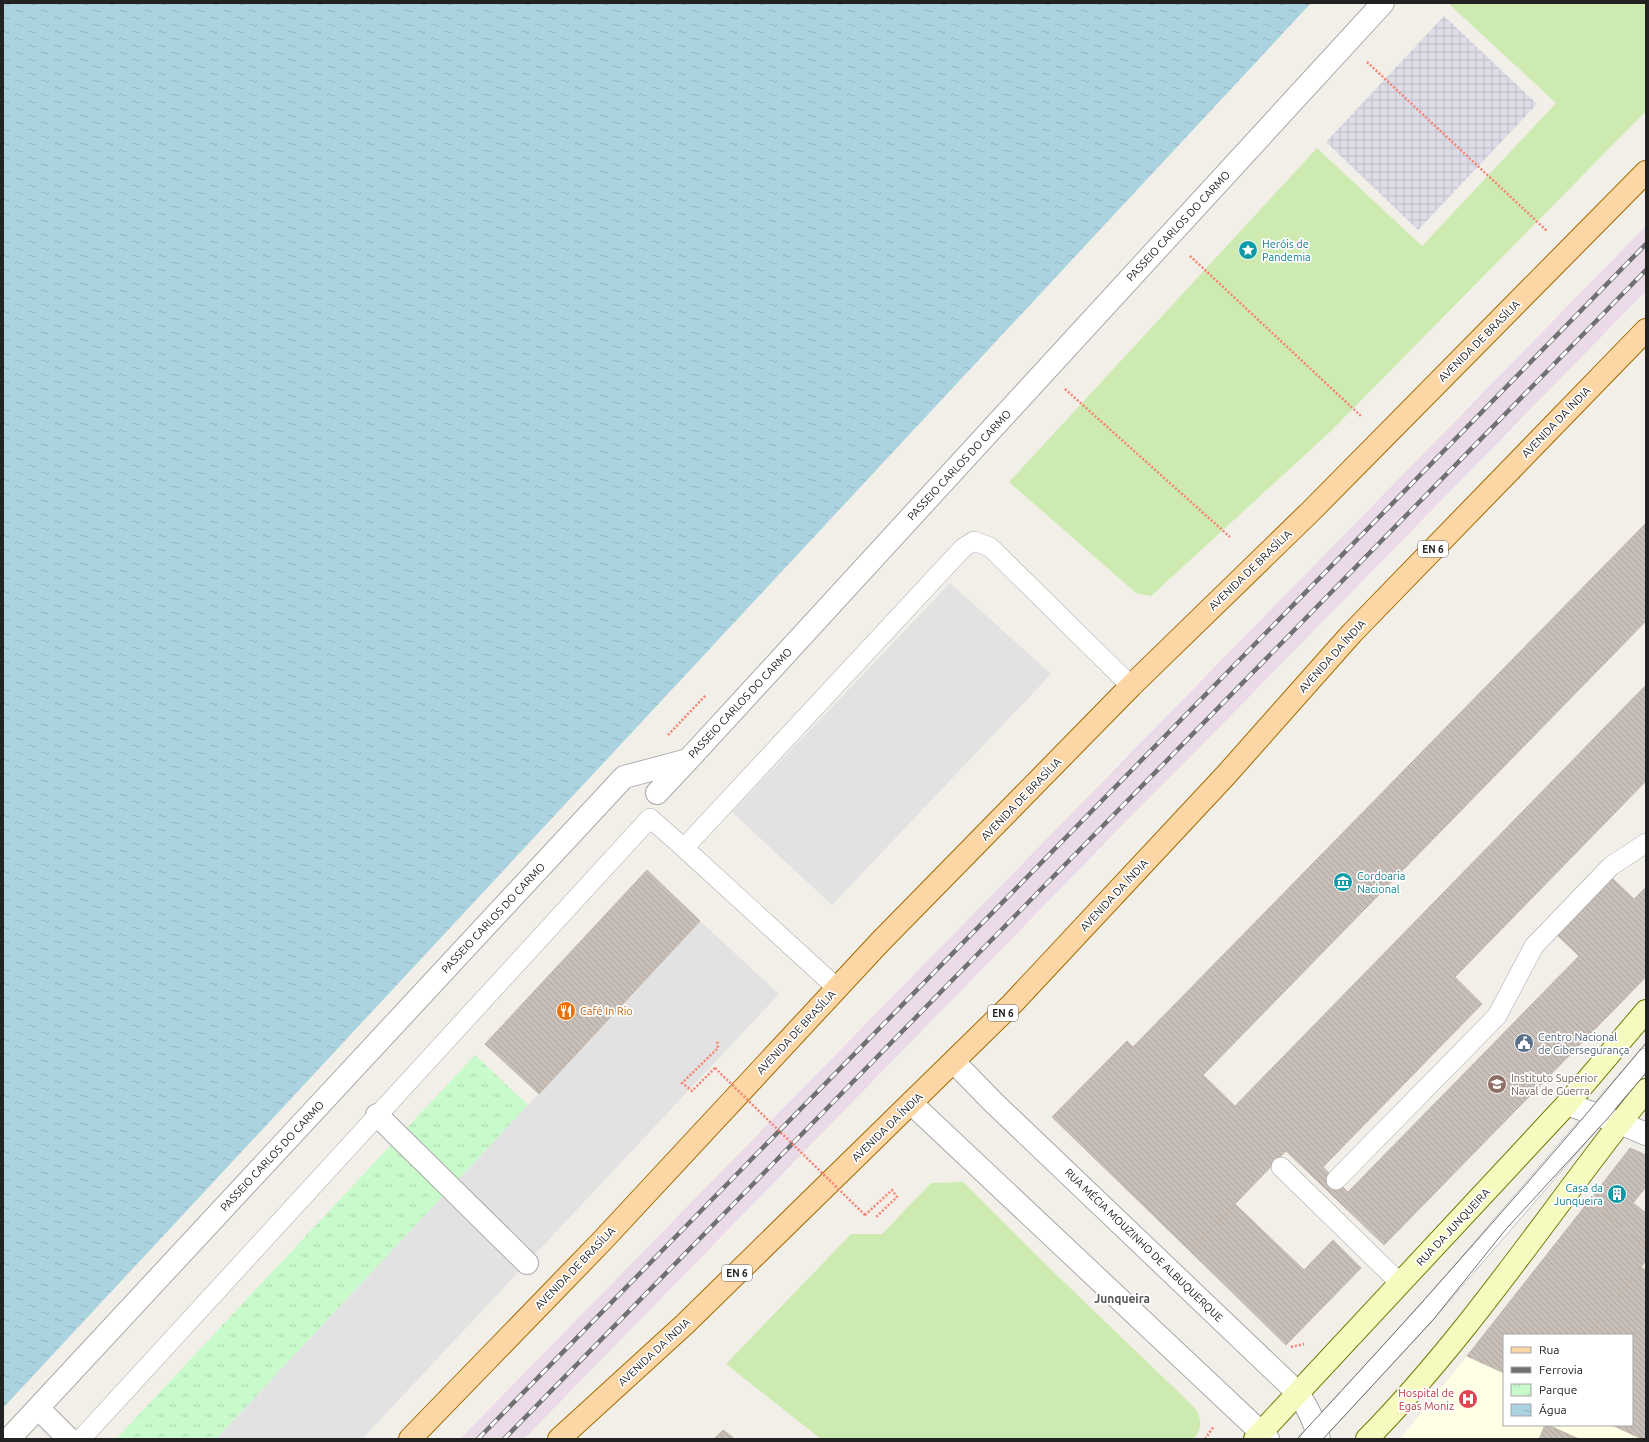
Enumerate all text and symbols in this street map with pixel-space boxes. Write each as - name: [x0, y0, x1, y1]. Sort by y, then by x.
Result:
- street label: PASSEIO CARLOS DO CARMO: [1124, 169, 1232, 283]
- place label: Heróis de Pandemia: [1262, 238, 1311, 263]
- place icon: Heróis de Pandemia: [1237, 239, 1259, 261]
- street label: AVENIDA DE BRASÍLIA: [1435, 297, 1523, 384]
- street label: AVENIDA DA ÍNDIA: [1519, 383, 1593, 460]
- street label: PASSEIO CARLOS DO CARMO: [905, 408, 1013, 522]
- street label: AVENIDA DE BRASÍLIA: [1206, 526, 1294, 612]
- road number: EN 6: [1418, 541, 1448, 557]
- street label: AVENIDA DA ÍNDIA: [1296, 616, 1368, 695]
- street label: PASSEIO CARLOS DO CARMO: [686, 646, 794, 760]
- street label: AVENIDA DE BRASÍLIA: [978, 754, 1064, 843]
- street label: AVENIDA DA ÍNDIA: [1077, 855, 1151, 933]
- street label: PASSEIO CARLOS DO CARMO: [439, 861, 547, 975]
- place label: Cordoaria Nacional: [1357, 870, 1405, 895]
- museum icon: Cordoaria Nacional: [1332, 871, 1354, 893]
- street label: AVENIDA DE BRASÍLIA: [753, 986, 838, 1076]
- restaurant icon: Café In Rio: [555, 1000, 577, 1022]
- place label: Café In Rio: [580, 1005, 633, 1017]
- road number: EN 6: [988, 1005, 1018, 1021]
- place label: Centro Nacional de Cibersegurança: [1538, 1031, 1629, 1056]
- public building icon: Centro Nacional de Cibersegurança: [1513, 1032, 1535, 1054]
- place label: Instituto Superior Naval de Guerra: [1511, 1072, 1599, 1097]
- school or university icon: Instituto Superior Naval de Guerra: [1486, 1073, 1508, 1095]
- street label: AVENIDA DA ÍNDIA: [849, 1089, 925, 1164]
- street label: PASSEIO CARLOS DO CARMO: [218, 1099, 326, 1213]
- street label: RUA MÉCIA MOUZINHO DE ALBUQUERQUE: [1063, 1165, 1226, 1324]
- place label: Casa da Junqueira: [1554, 1182, 1603, 1207]
- building icon: Casa da Junqueira: [1606, 1183, 1628, 1205]
- street label: RUA DA JUNQUEIRA: [1414, 1185, 1493, 1268]
- street label: AVENIDA DE BRASÍLIA: [532, 1223, 618, 1312]
- road number: EN 6: [722, 1265, 752, 1281]
- district label: Junqueira: [1094, 1292, 1150, 1305]
- street label: AVENIDA DA ÍNDIA: [615, 1314, 693, 1388]
- legend: [1503, 1334, 1633, 1426]
- text: Rua: [1539, 1343, 1560, 1356]
- text: Ferrovia: [1539, 1363, 1583, 1376]
- text: Parque: [1539, 1383, 1577, 1396]
- place label: Hospital de Egas Moniz: [1398, 1387, 1454, 1412]
- hospital icon: Hospital de Egas Moniz: [1457, 1388, 1479, 1410]
- text: Água: [1539, 1403, 1567, 1416]

